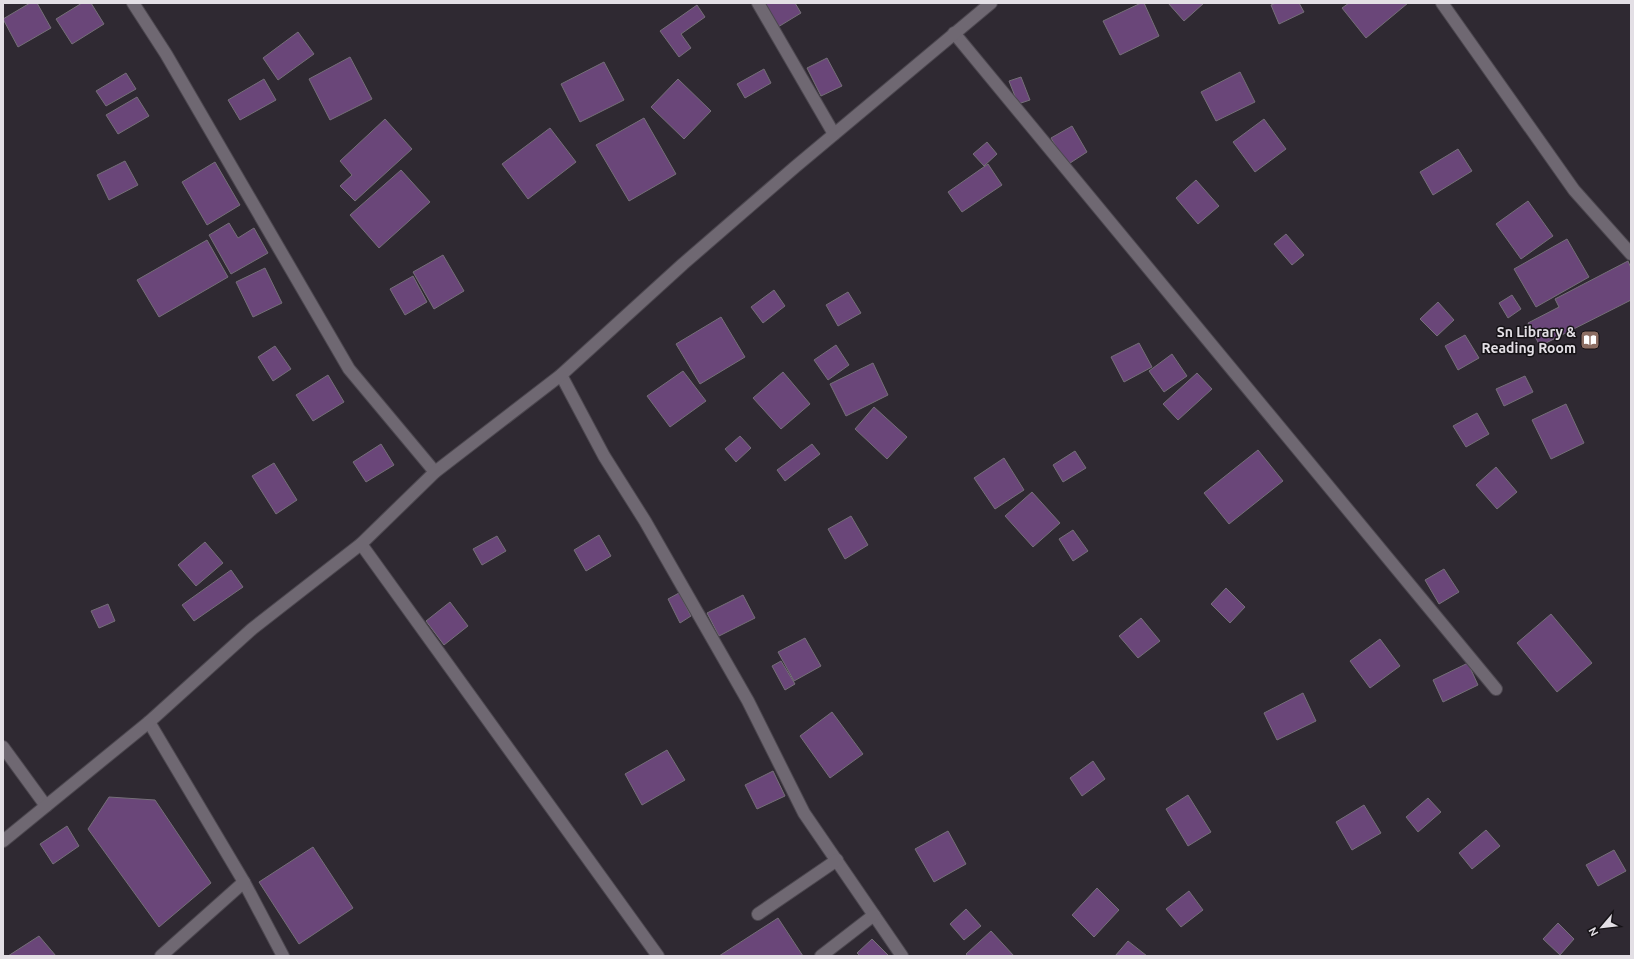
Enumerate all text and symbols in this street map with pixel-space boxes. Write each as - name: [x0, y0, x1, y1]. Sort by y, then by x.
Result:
- place label: Sn Library & Reading Room: [1482, 324, 1576, 356]
- library icon: Sn Library & Reading Room: [1579, 329, 1601, 351]
- north arrow: [1582, 907, 1622, 947]
- text: N: [1586, 925, 1600, 938]

